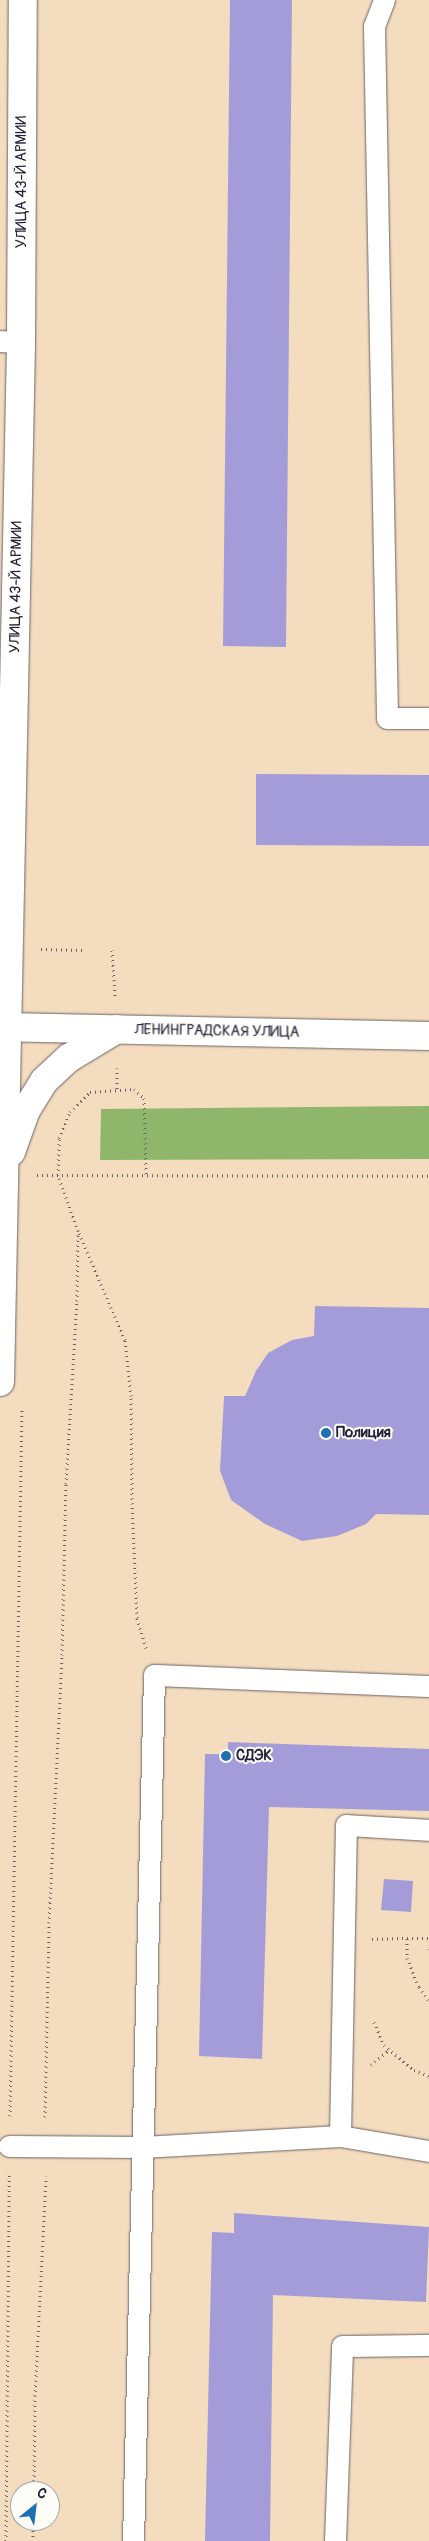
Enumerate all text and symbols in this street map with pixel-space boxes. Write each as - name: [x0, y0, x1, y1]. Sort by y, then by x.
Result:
- street label: УЛИЦА 43-Й АРМИИ: [13, 116, 31, 248]
- street label: УЛИЦА 43-Й АРМИИ: [6, 521, 26, 653]
- street label: ЛЕНИНГРАДСКАЯ УЛИЦА: [134, 1021, 300, 1041]
- place label: Полиция: [336, 1424, 391, 1442]
- marker: Полиция: [320, 1427, 332, 1439]
- place label: СДЭК: [236, 1747, 272, 1765]
- marker: СДЭК: [220, 1750, 232, 1762]
- north arrow: [10, 2481, 60, 2531]
- text: С: [34, 2484, 50, 2503]

